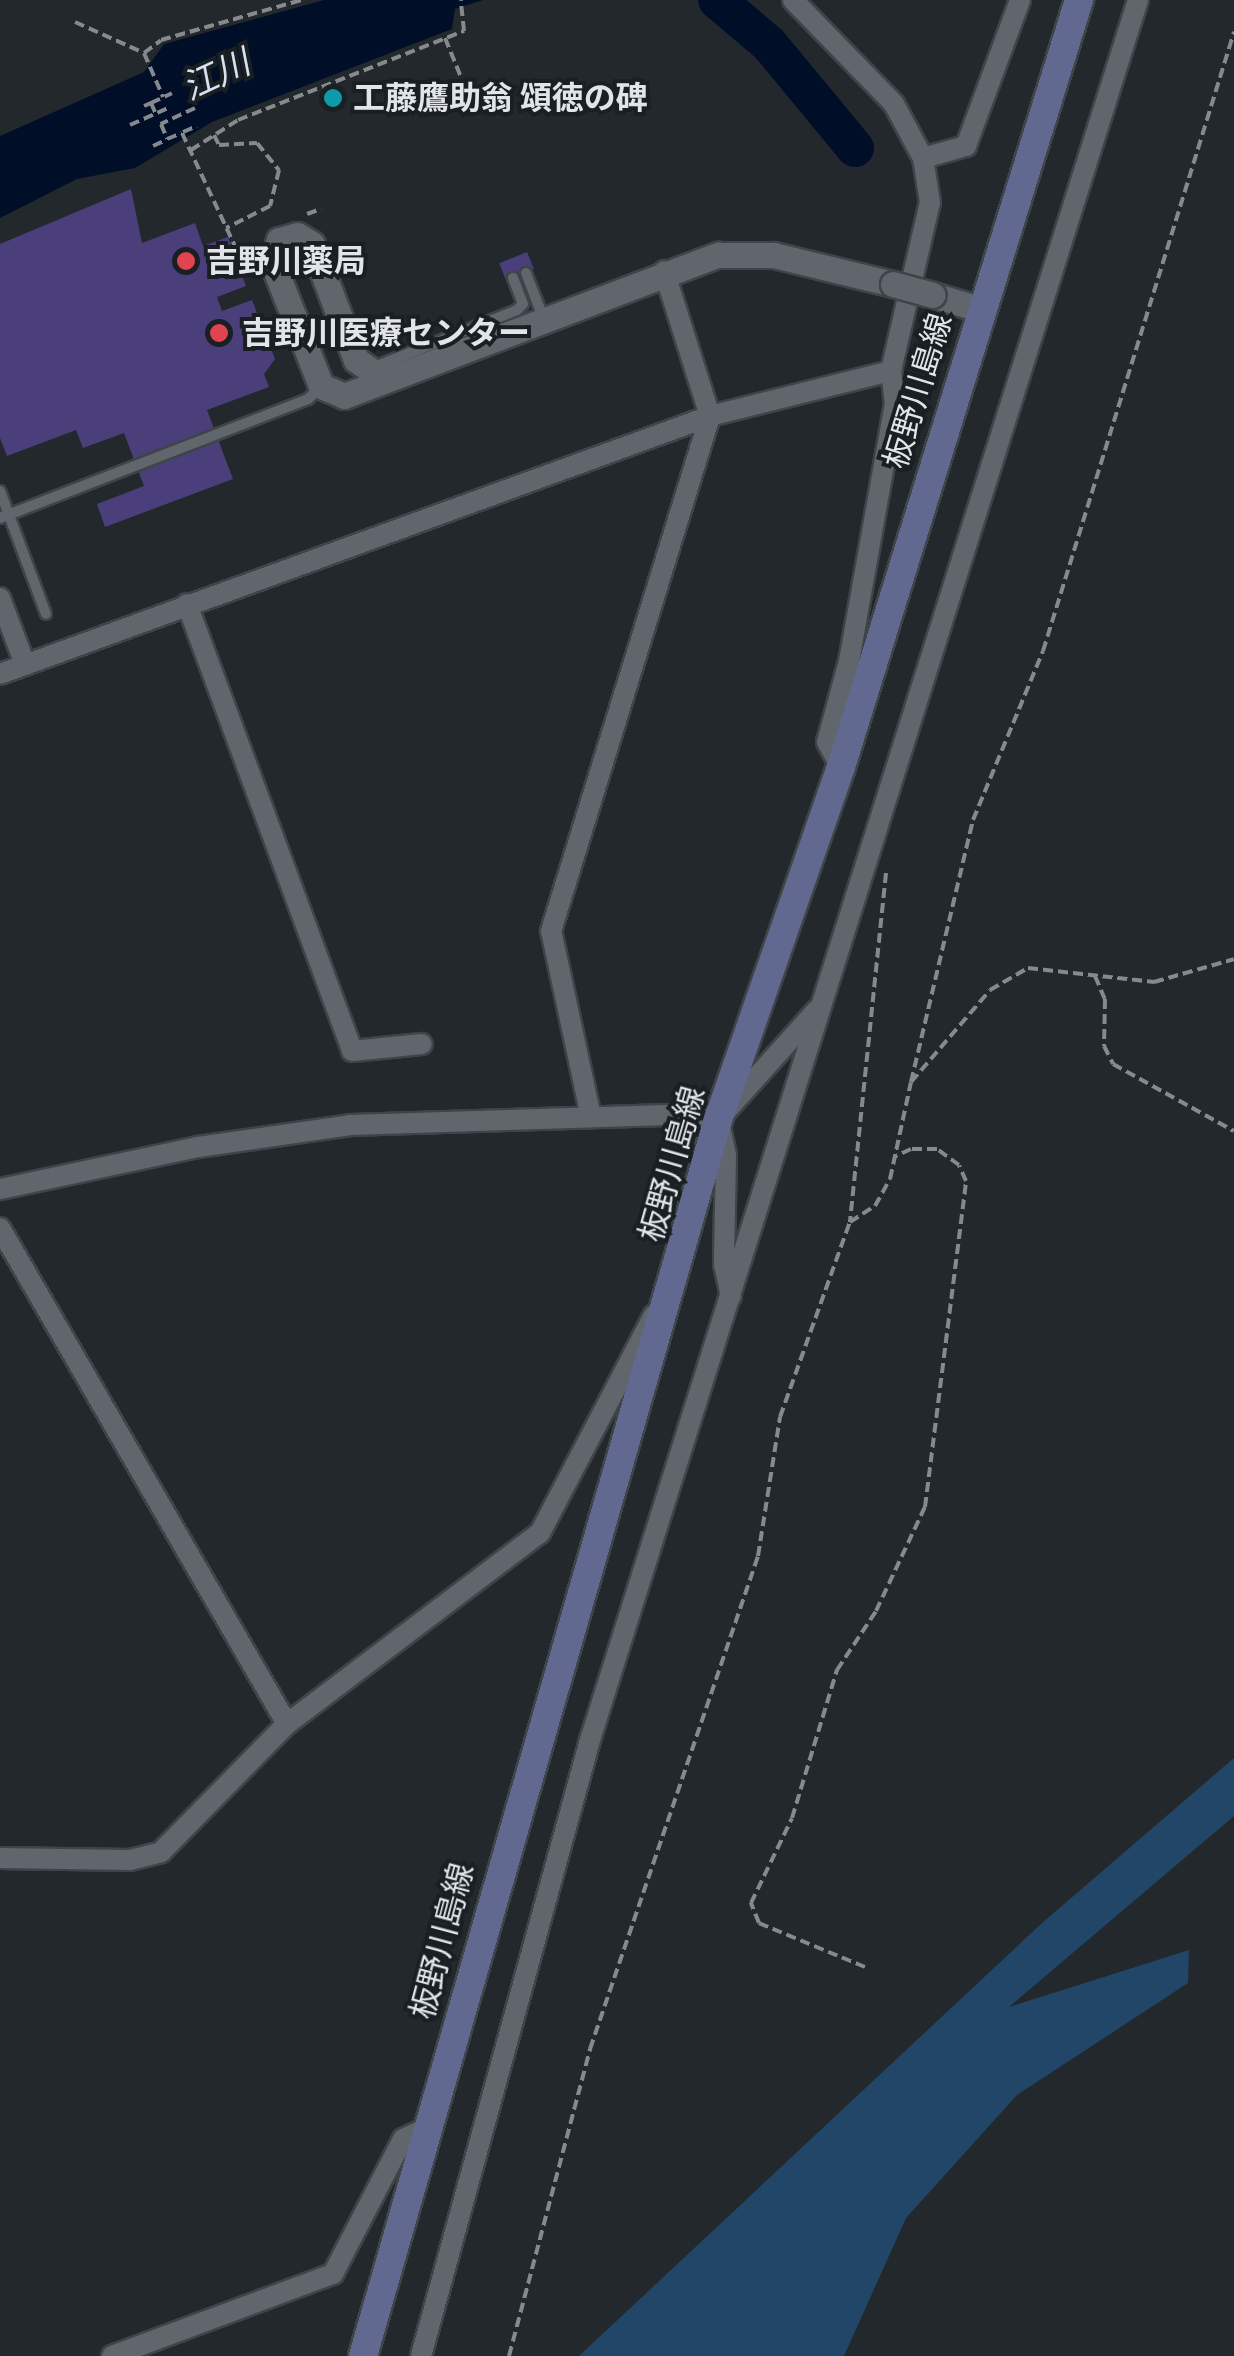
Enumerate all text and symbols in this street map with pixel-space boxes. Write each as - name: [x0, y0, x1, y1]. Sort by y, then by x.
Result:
- water label: 江川: [175, 41, 257, 109]
- place label: 工藤鷹助翁 頌徳の碑: [353, 79, 648, 117]
- marker: 工藤鷹助翁 頌徳の碑: [322, 87, 344, 109]
- place label: 吉野川薬局: [206, 242, 366, 280]
- marker: 吉野川薬局: [175, 250, 197, 272]
- street label: 板野川島線: [876, 309, 960, 473]
- place label: 吉野川医療センター: [242, 314, 530, 352]
- marker: 吉野川医療センター: [206, 320, 232, 346]
- street label: 板野川島線: [631, 1082, 713, 1246]
- street label: 板野川島線: [403, 1859, 481, 2023]

